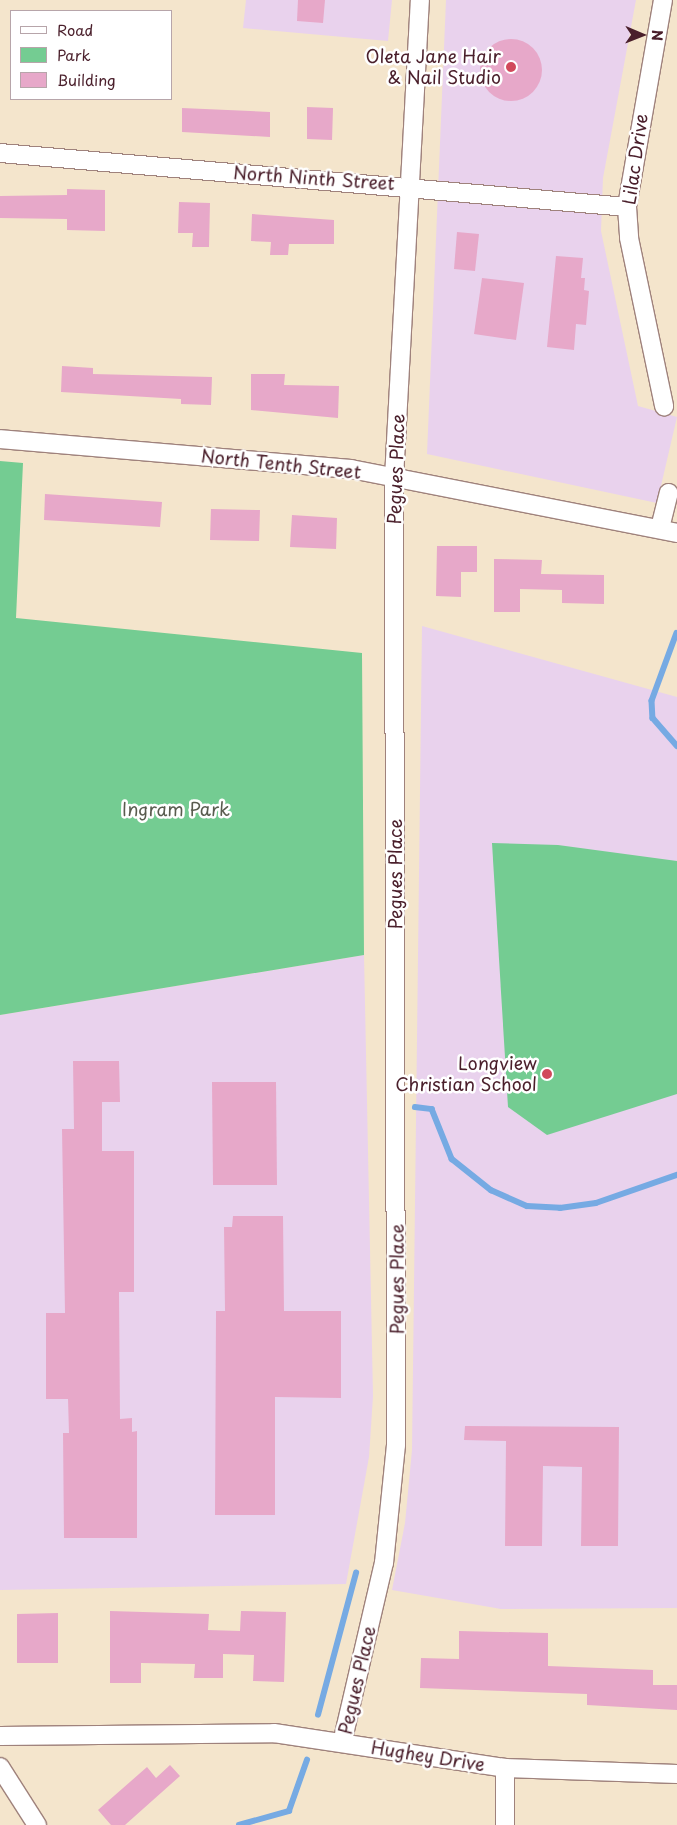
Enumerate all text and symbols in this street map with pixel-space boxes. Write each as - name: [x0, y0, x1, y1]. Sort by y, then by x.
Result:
- legend: [10, 10, 172, 100]
- north arrow: [617, 10, 667, 60]
- text: Road: [57, 18, 93, 41]
- text: N: [647, 30, 668, 41]
- text: Park: [57, 43, 91, 66]
- place label: Oleta Jane Hair & Nail Studio: [363, 46, 501, 88]
- marker: Oleta Jane Hair & Nail Studio: [505, 61, 517, 73]
- text: Building: [57, 68, 116, 91]
- street label: Lilac Drive: [618, 112, 652, 206]
- street label: North Ninth Street: [232, 162, 396, 194]
- street label: Pegues Place: [383, 413, 409, 525]
- street label: North Tenth Street: [199, 445, 363, 483]
- park label: Ingram Park: [122, 798, 230, 820]
- street label: Pegues Place: [384, 819, 406, 929]
- place label: Longview Christian School: [396, 1053, 537, 1096]
- marker: Longview Christian School: [541, 1068, 553, 1080]
- street label: Pegues Place: [386, 1224, 408, 1334]
- street label: Pegues Place: [334, 1624, 380, 1736]
- street label: Hughey Drive: [369, 1736, 487, 1776]

